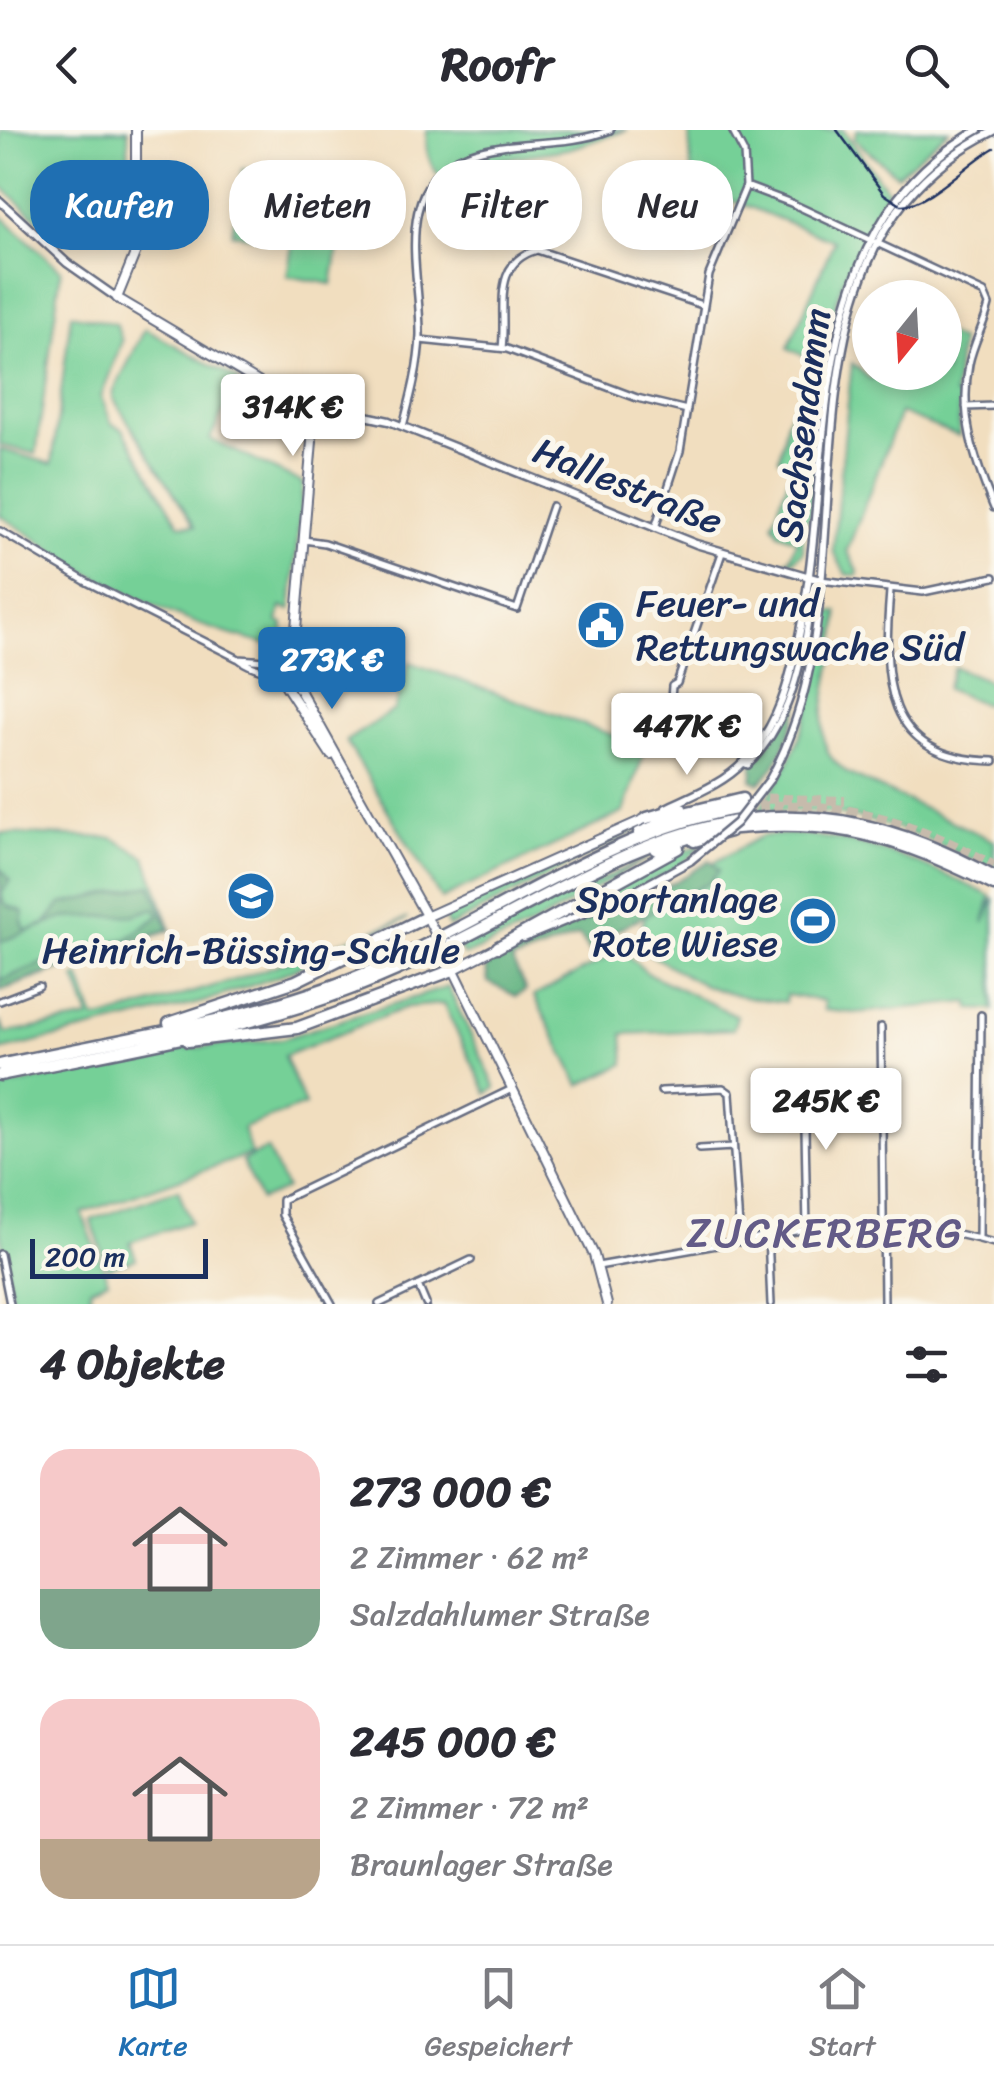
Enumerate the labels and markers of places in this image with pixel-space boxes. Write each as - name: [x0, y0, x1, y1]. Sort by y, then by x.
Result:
- pin: 314K €: [212, 374, 374, 459]
- place label: Feuer- und Rettungswache Süd: [636, 570, 966, 681]
- public building icon: Feuer- und Rettungswache Süd: [575, 599, 627, 651]
- pin: 273K €: [251, 627, 413, 712]
- pin: 447K €: [606, 693, 768, 778]
- place label: Sportanlage Rote Wiese: [576, 866, 778, 977]
- school or university icon: Heinrich-Büssing-Schule: [225, 870, 277, 922]
- sports icon: Sportanlage Rote Wiese: [787, 895, 839, 947]
- place label: Heinrich-Büssing-Schule: [42, 917, 460, 984]
- pin: 245K €: [745, 1068, 907, 1153]

